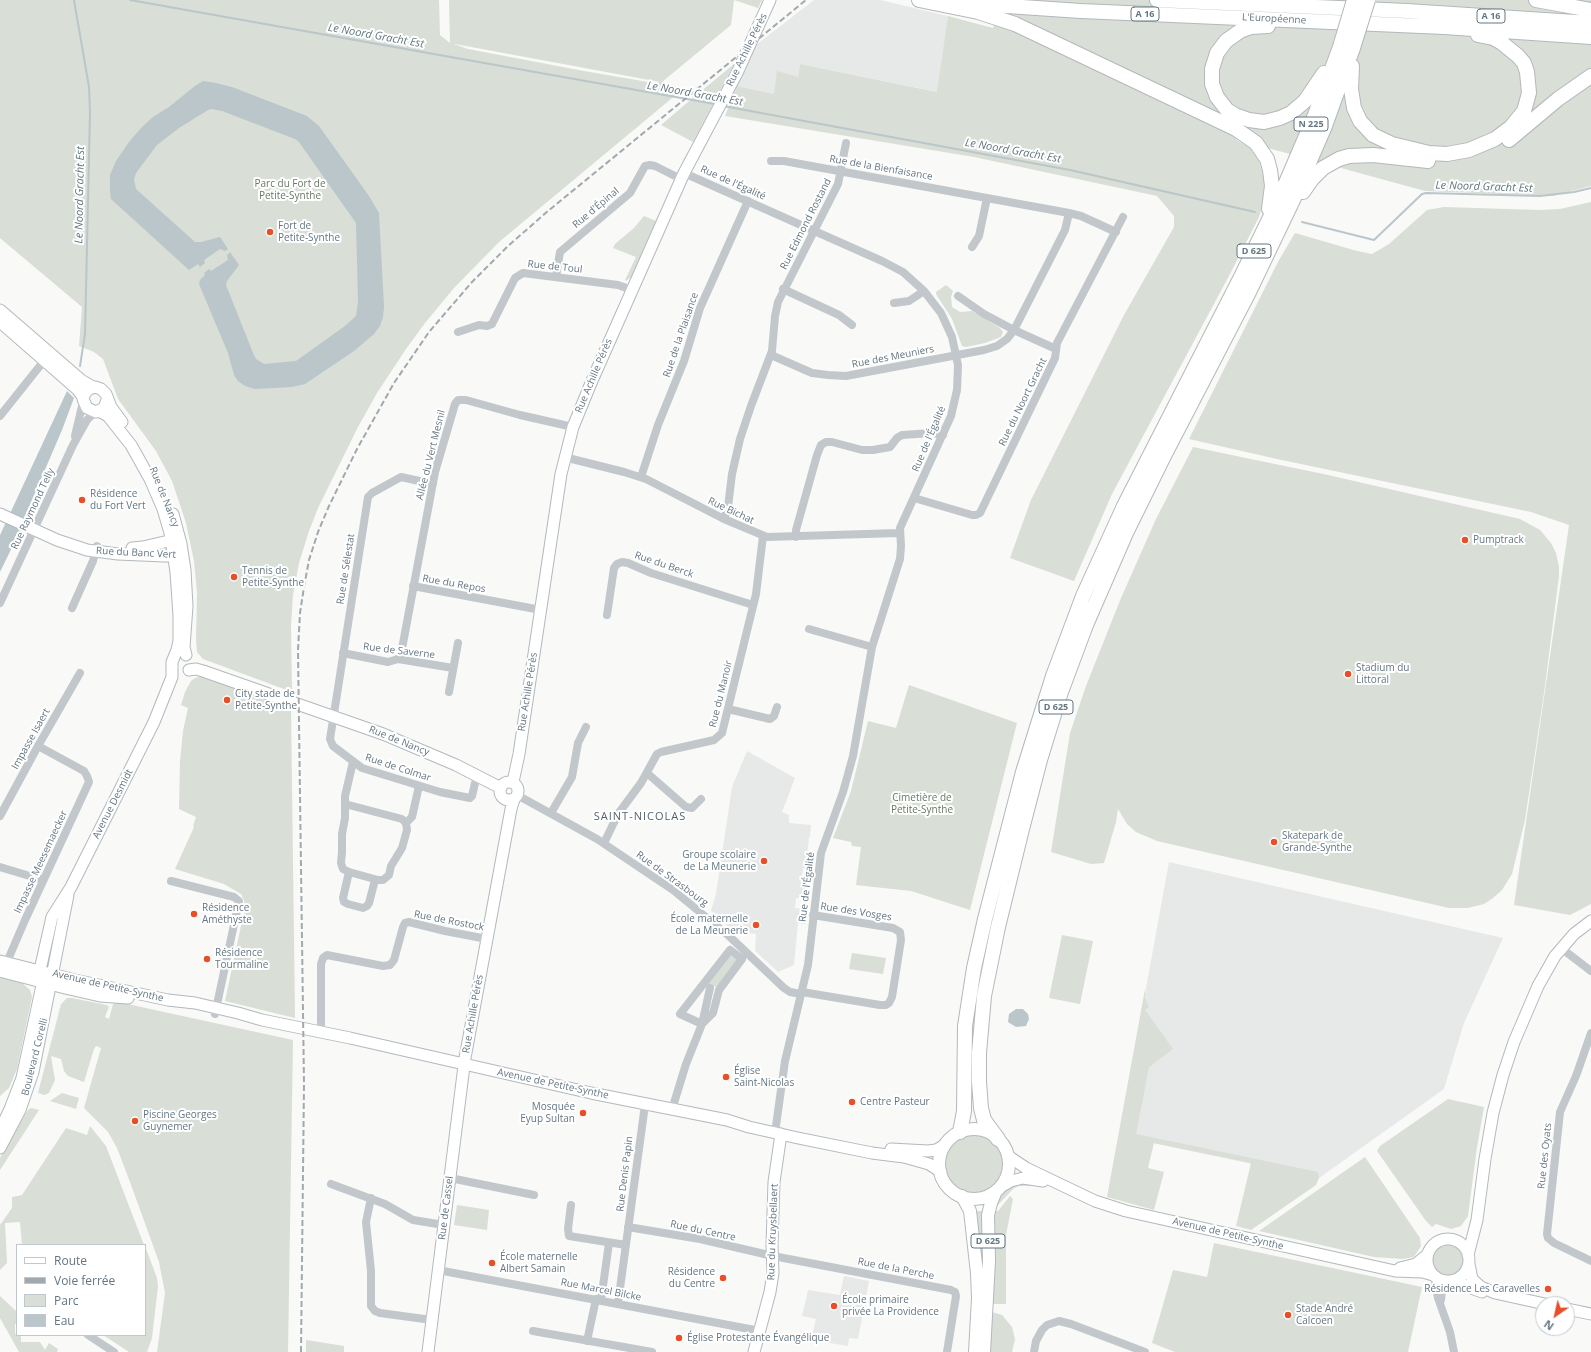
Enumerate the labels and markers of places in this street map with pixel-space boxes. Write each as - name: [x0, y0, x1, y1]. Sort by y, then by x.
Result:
- place label: Fort de Petite-Synthe: [278, 220, 340, 244]
- marker: Fort de Petite-Synthe: [265, 227, 275, 237]
- place label: Résidence du Fort Vert: [90, 488, 146, 512]
- marker: Résidence du Fort Vert: [77, 495, 87, 505]
- place label: Pumptrack: [1473, 534, 1524, 546]
- marker: Pumptrack: [1460, 535, 1470, 545]
- place label: Tennis de Petite-Synthe: [242, 565, 304, 588]
- marker: Tennis de Petite-Synthe: [229, 572, 239, 582]
- place label: Stadium du Littoral: [1356, 662, 1409, 686]
- marker: Stadium du Littoral: [1343, 669, 1353, 679]
- place label: City stade de Petite-Synthe: [235, 688, 297, 712]
- marker: City stade de Petite-Synthe: [222, 695, 232, 705]
- place label: Skatepark de Grande-Synthe: [1282, 830, 1352, 854]
- marker: Skatepark de Grande-Synthe: [1269, 837, 1279, 847]
- place label: Groupe scolaire de La Meunerie: [682, 849, 756, 872]
- marker: Groupe scolaire de La Meunerie: [759, 856, 769, 866]
- place label: Résidence Améthyste: [202, 902, 252, 926]
- marker: Résidence Améthyste: [189, 909, 199, 919]
- place label: École maternelle de La Meunerie: [670, 913, 748, 936]
- marker: École maternelle de La Meunerie: [751, 920, 761, 930]
- place label: Résidence Tourmaline: [215, 947, 268, 970]
- marker: Résidence Tourmaline: [202, 954, 212, 964]
- place label: Église Saint-Nicolas: [734, 1065, 794, 1088]
- marker: Église Saint-Nicolas: [721, 1072, 731, 1082]
- place label: Centre Pasteur: [860, 1096, 930, 1108]
- marker: Centre Pasteur: [847, 1097, 857, 1107]
- place label: Mosquée Eyup Sultan: [520, 1101, 575, 1124]
- marker: Mosquée Eyup Sultan: [578, 1108, 588, 1118]
- place label: Piscine Georges Guynemer: [143, 1109, 217, 1132]
- marker: Piscine Georges Guynemer: [130, 1116, 140, 1126]
- place label: École maternelle Albert Samain: [500, 1251, 578, 1274]
- marker: École maternelle Albert Samain: [487, 1258, 497, 1268]
- place label: Résidence du Centre: [668, 1266, 715, 1290]
- marker: Résidence du Centre: [718, 1273, 728, 1283]
- place label: Résidence Les Caravelles: [1424, 1283, 1540, 1295]
- marker: Résidence Les Caravelles: [1543, 1284, 1553, 1294]
- place label: École primaire privée La Providence: [842, 1294, 939, 1318]
- marker: École primaire privée La Providence: [829, 1301, 839, 1311]
- place label: Stade André Calcoen: [1296, 1303, 1353, 1326]
- marker: Stade André Calcoen: [1283, 1310, 1293, 1320]
- place label: Église Protestante Évangélique: [687, 1332, 829, 1344]
- marker: Église Protestante Évangélique: [674, 1333, 684, 1343]

